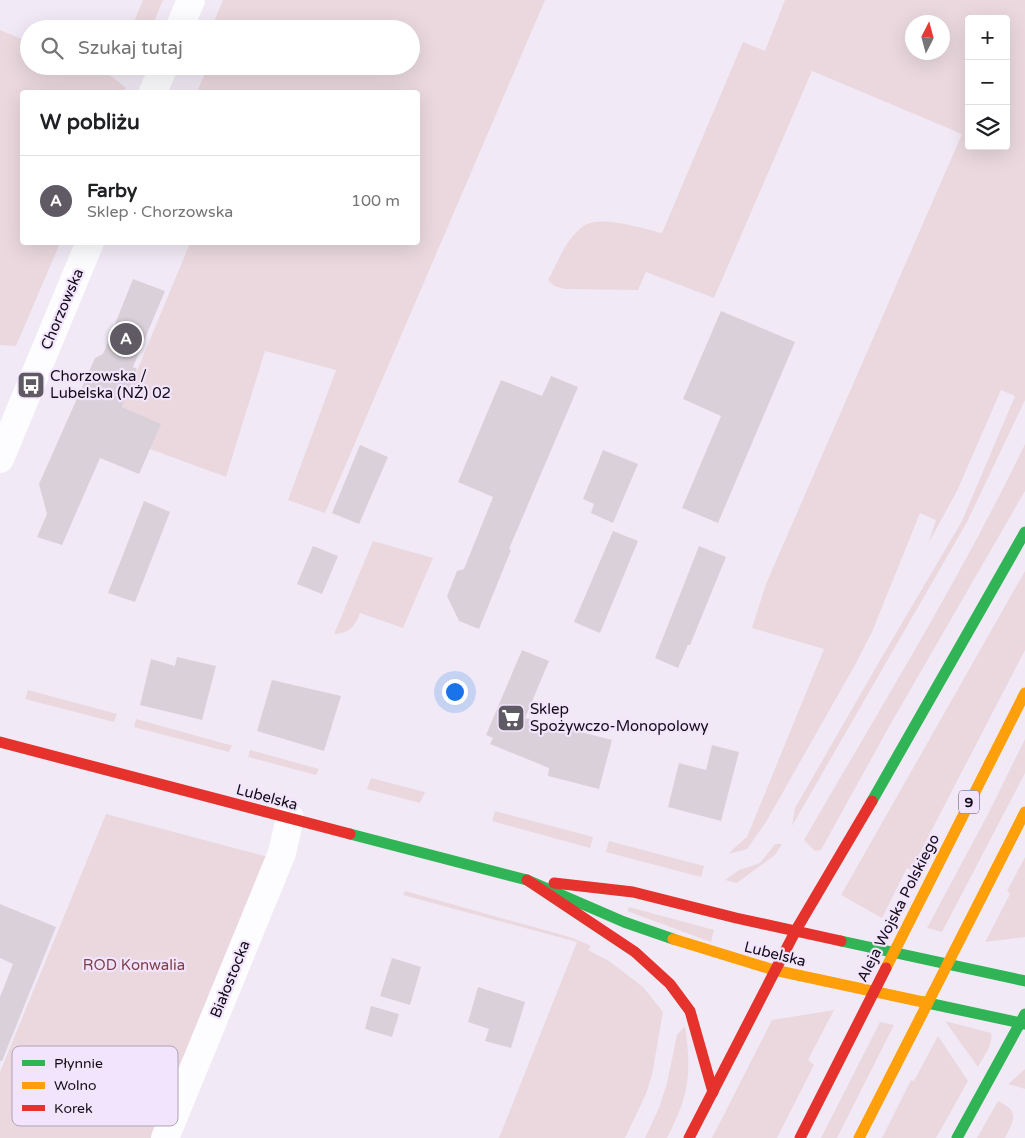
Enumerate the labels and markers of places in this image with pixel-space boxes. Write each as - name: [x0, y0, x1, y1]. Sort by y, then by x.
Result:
- pin: A: [110, 320, 142, 358]
- place label: Chorzowska / Lubelska (NŻ) 02: [50, 367, 171, 402]
- bus stop icon: Chorzowska / Lubelska (NŻ) 02: [16, 370, 46, 400]
- place label: Sklep Spożywczo-Monopolowy: [530, 700, 709, 735]
- supermarket icon: Sklep Spożywczo-Monopolowy: [496, 703, 526, 733]

